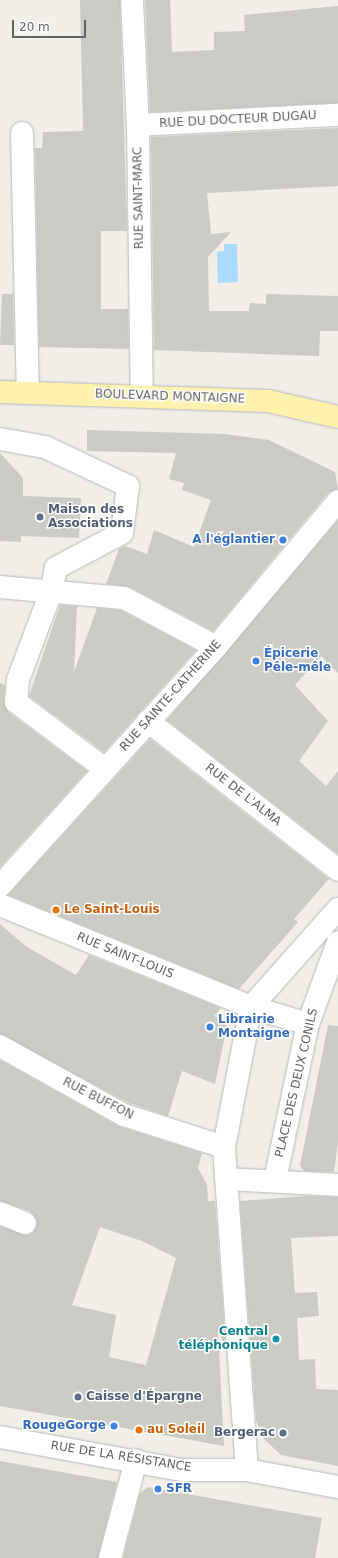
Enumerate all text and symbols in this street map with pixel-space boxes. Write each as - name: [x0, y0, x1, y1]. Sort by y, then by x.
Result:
- scale bar: [14, 12, 88, 38]
- text: 20 m: [19, 20, 50, 34]
- street label: RUE DU DOCTEUR DUGAU: [159, 109, 317, 131]
- street label: RUE SAINT-MARC: [131, 147, 147, 249]
- street label: BOULEVARD MONTAIGNE: [95, 387, 245, 407]
- place label: Maison des Associations: [48, 503, 133, 531]
- marker: Maison des Associations: [35, 512, 45, 522]
- place label: A l'églantier: [192, 533, 275, 547]
- marker: A l'églantier: [278, 535, 288, 545]
- street label: RUE SAINTE-CATHERINE: [117, 638, 225, 754]
- place label: Épicerie Pêle-mêle: [264, 647, 331, 675]
- marker: Épicerie Pêle-mêle: [251, 656, 261, 666]
- street label: RUE DE L'ALMA: [202, 761, 284, 829]
- place label: Le Saint-Louis: [64, 903, 160, 917]
- marker: Le Saint-Louis: [51, 905, 61, 915]
- street label: RUE SAINT-LOUIS: [74, 930, 176, 982]
- street label: PLACE DES DEUX CONILS: [273, 1007, 321, 1159]
- place label: Librairie Montaigne: [218, 1013, 290, 1041]
- marker: Librairie Montaigne: [205, 1022, 215, 1032]
- street label: RUE BUFFON: [60, 1075, 136, 1123]
- place label: Central téléphonique: [179, 1325, 268, 1353]
- marker: Central téléphonique: [271, 1334, 281, 1344]
- place label: Caisse d'Épargne: [86, 1390, 202, 1404]
- marker: Caisse d'Épargne: [73, 1392, 83, 1402]
- place label: RougeGorge: [23, 1419, 106, 1433]
- marker: RougeGorge: [109, 1421, 119, 1431]
- place label: au Soleil: [147, 1423, 205, 1437]
- marker: au Soleil: [134, 1425, 144, 1435]
- place label: Bergerac: [214, 1426, 275, 1440]
- marker: Bergerac: [278, 1428, 288, 1438]
- street label: RUE DE LA RÉSISTANCE: [50, 1439, 192, 1475]
- place label: SFR: [166, 1482, 192, 1496]
- marker: SFR: [153, 1484, 163, 1494]

